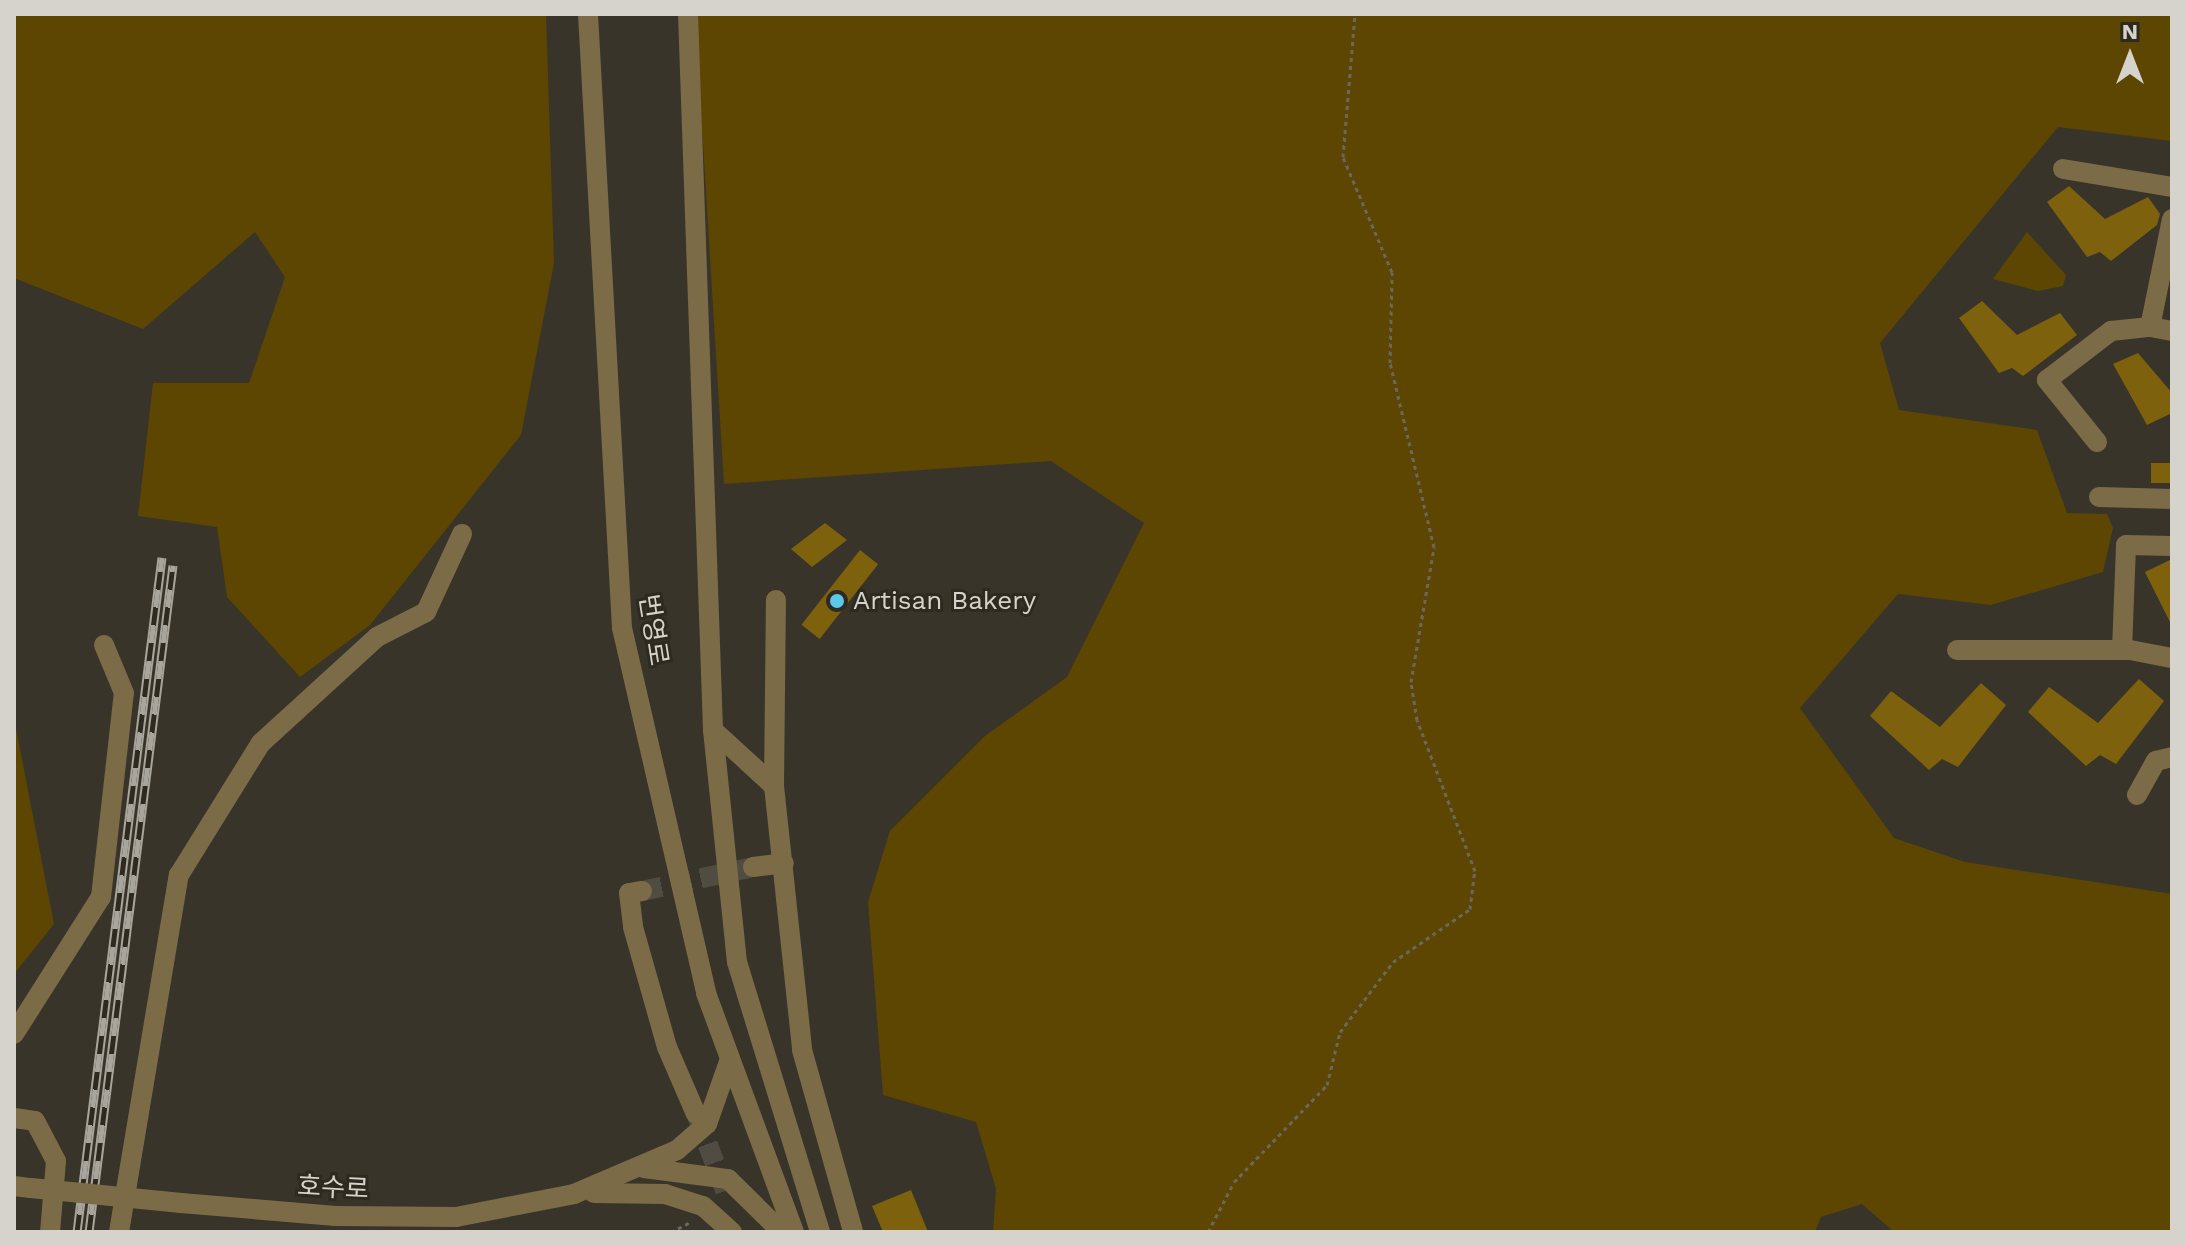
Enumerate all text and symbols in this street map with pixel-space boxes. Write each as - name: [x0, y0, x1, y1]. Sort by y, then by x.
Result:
- north arrow: [2090, 16, 2170, 96]
- text: N: [2122, 19, 2138, 44]
- place label: Artisan Bakery: [853, 585, 1036, 617]
- street label: 번영로: [632, 592, 674, 668]
- marker: Artisan Bakery: [828, 592, 846, 610]
- street label: 호수로: [296, 1171, 370, 1205]

